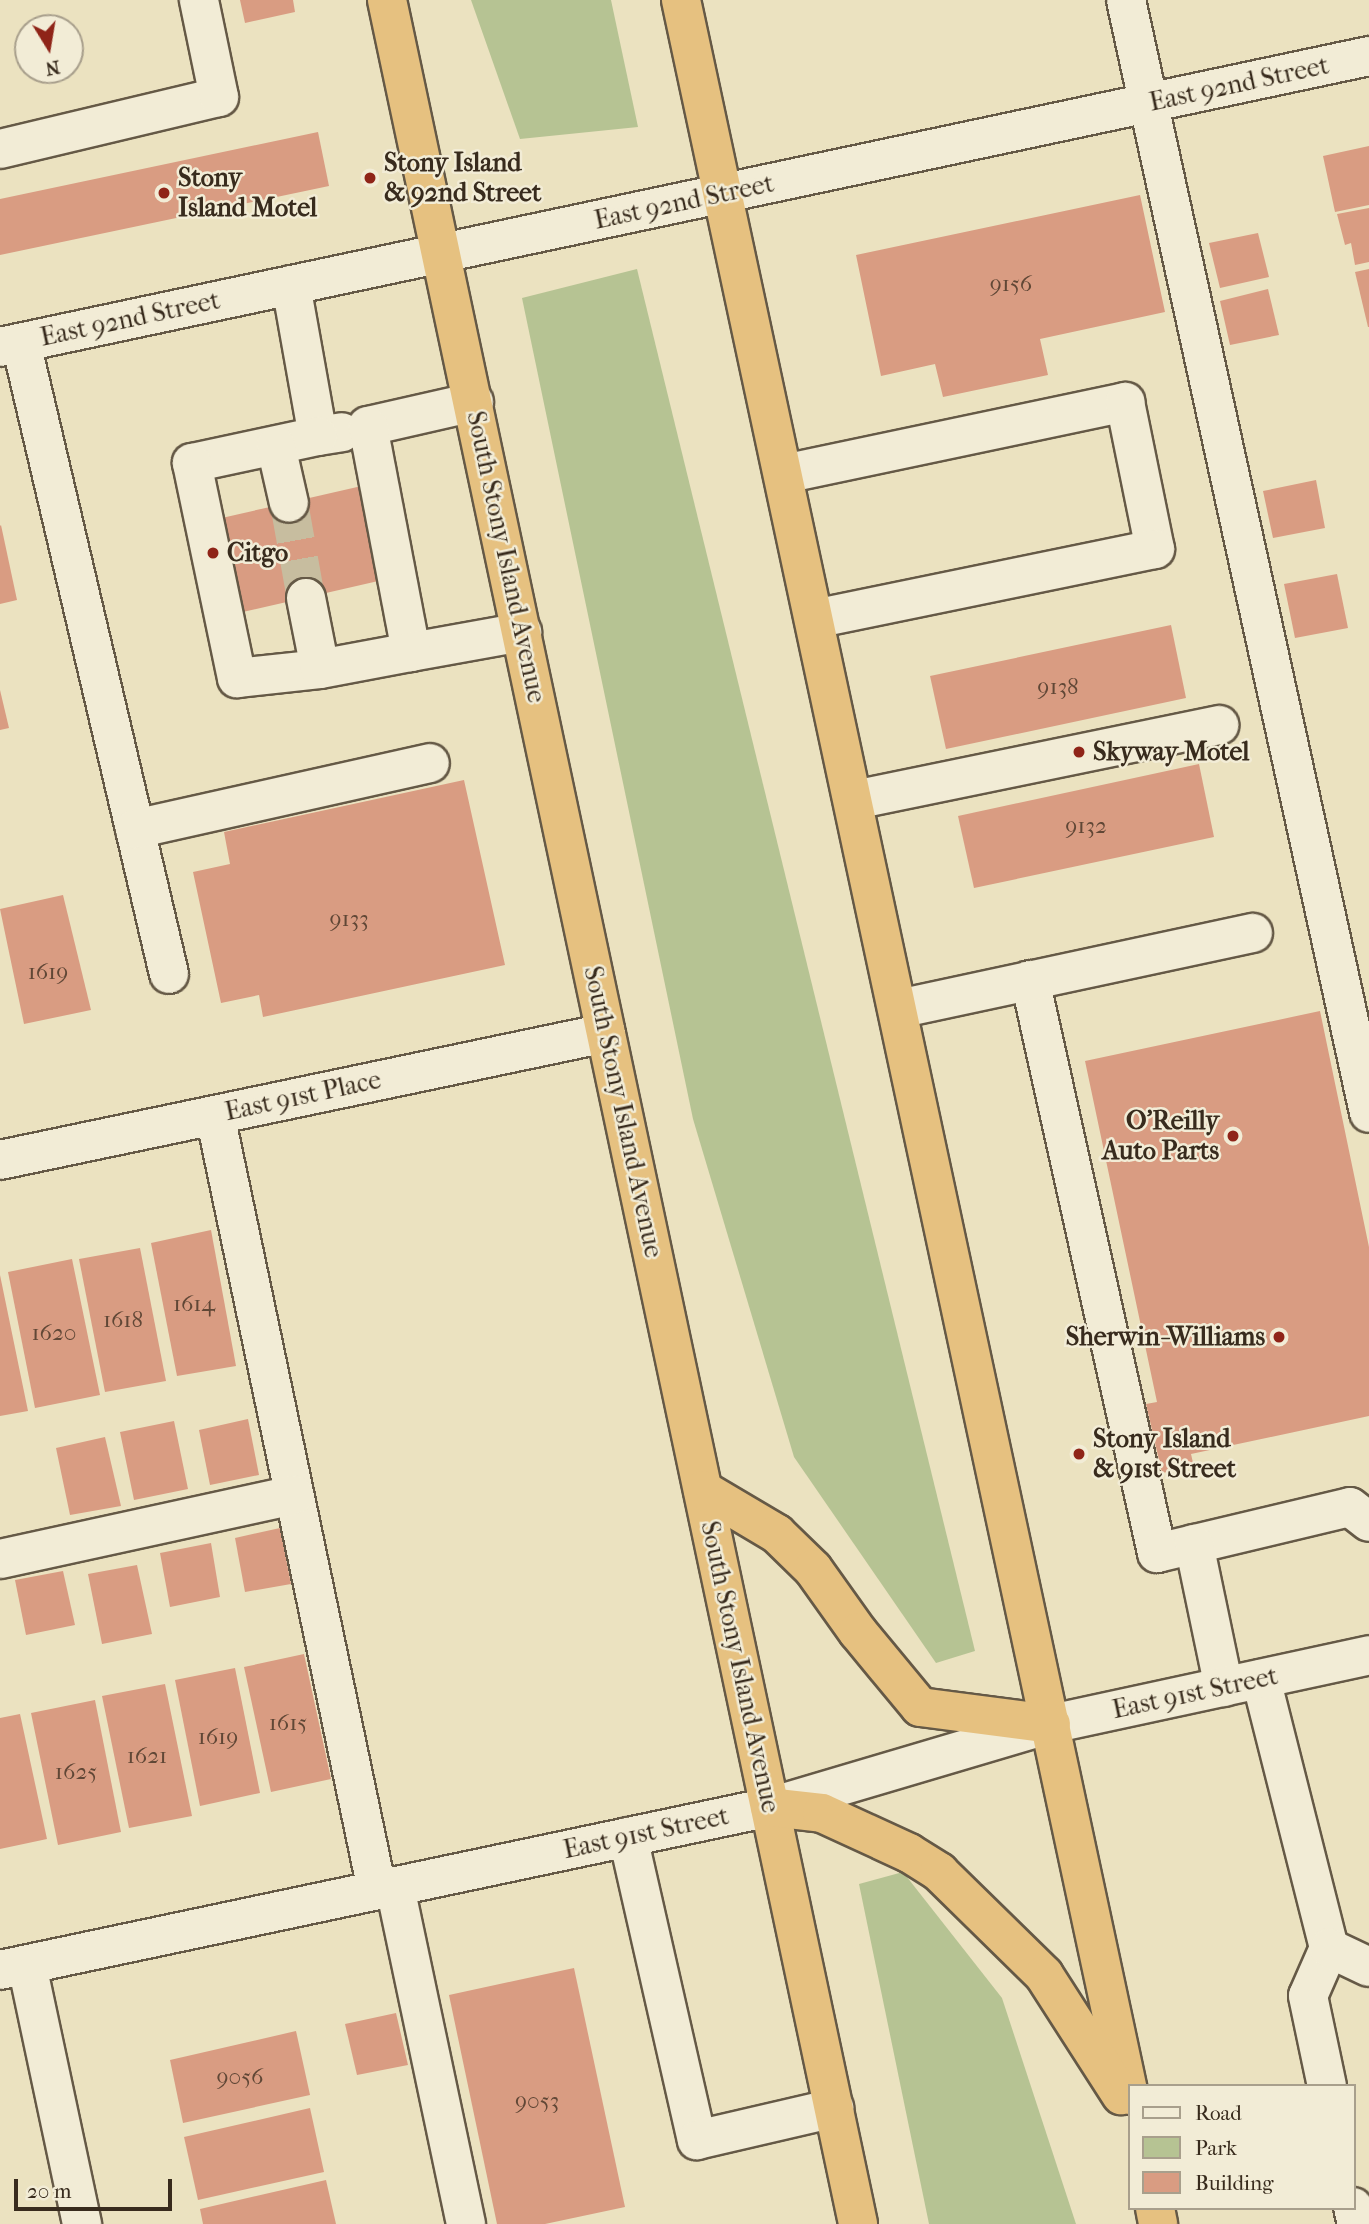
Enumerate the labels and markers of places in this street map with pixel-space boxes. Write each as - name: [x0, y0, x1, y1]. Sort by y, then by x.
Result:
- place label: Stony Island & 92nd Street: [384, 147, 541, 208]
- place label: Stony Island Motel: [178, 162, 317, 224]
- marker: Stony Island & 92nd Street: [362, 170, 378, 186]
- marker: Stony Island Motel: [156, 185, 172, 201]
- place label: Citgo: [227, 537, 288, 569]
- marker: Citgo: [205, 545, 221, 561]
- place label: Skyway Motel: [1093, 736, 1250, 768]
- marker: Skyway Motel: [1071, 744, 1087, 760]
- place label: O'Reilly Auto Parts: [1102, 1105, 1219, 1166]
- marker: O'Reilly Auto Parts: [1225, 1128, 1241, 1144]
- place label: Sherwin-Williams: [1066, 1321, 1265, 1353]
- marker: Sherwin-Williams: [1271, 1329, 1287, 1345]
- place label: Stony Island & 91st Street: [1093, 1423, 1236, 1484]
- marker: Stony Island & 91st Street: [1071, 1446, 1087, 1462]

